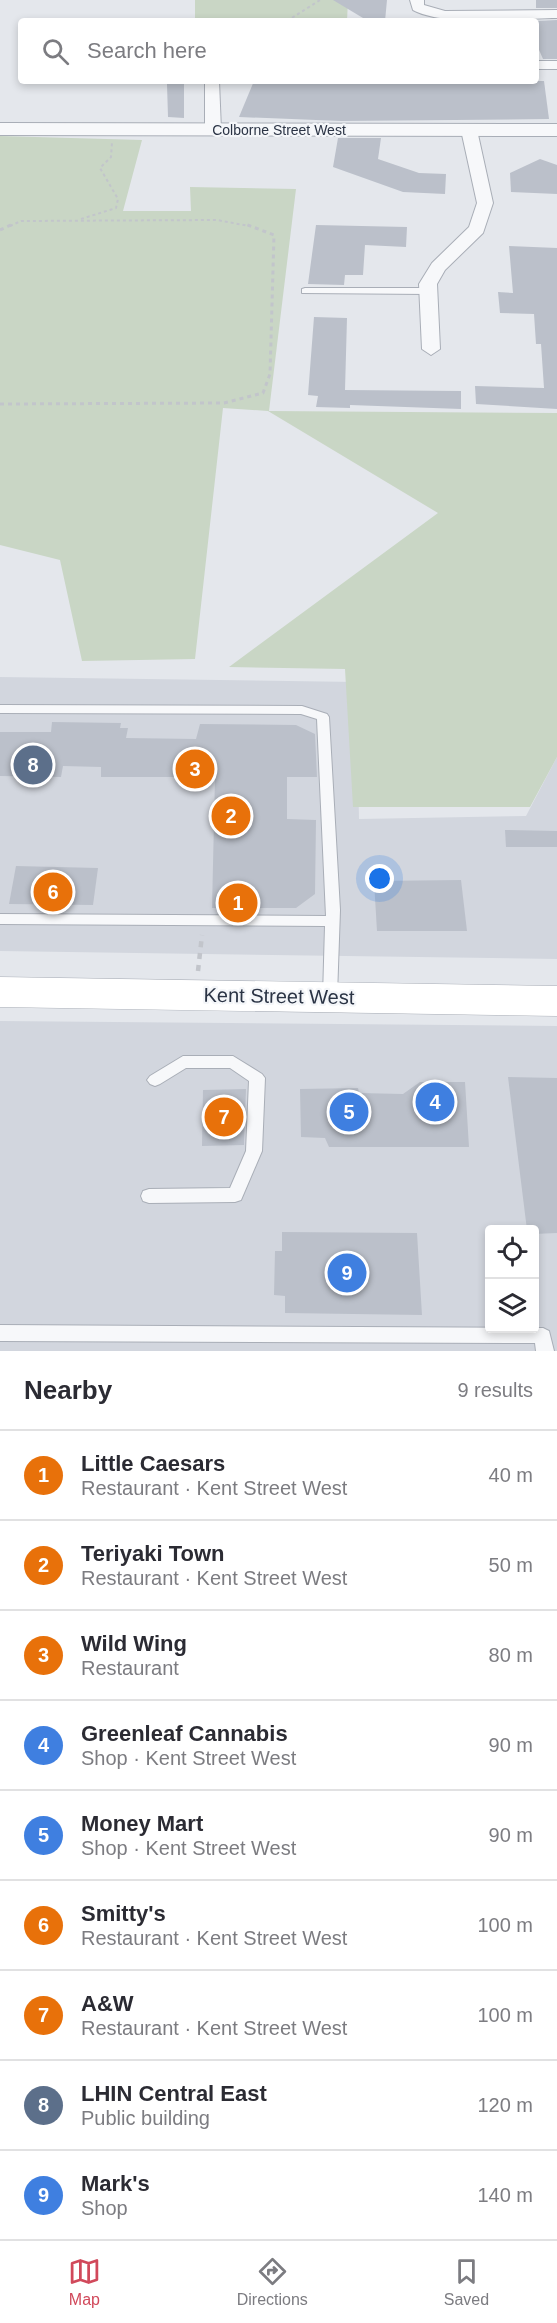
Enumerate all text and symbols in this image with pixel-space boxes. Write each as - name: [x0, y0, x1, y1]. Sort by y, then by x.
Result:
- search box: [18, 18, 539, 84]
- icon: search: [39, 35, 72, 68]
- text: Search here: [87, 38, 207, 63]
- street label: Colborne Street West: [212, 122, 346, 138]
- pin: 8: [14, 742, 52, 788]
- pin: 3: [176, 746, 214, 792]
- pin: 2: [212, 794, 250, 838]
- your location: [365, 864, 394, 893]
- pin: 6: [34, 870, 72, 914]
- pin: 1: [218, 880, 258, 926]
- street label: Kent Street West: [203, 984, 355, 1008]
- pin: 4: [416, 1080, 454, 1124]
- pin: 5: [330, 1090, 368, 1134]
- pin: 7: [204, 1094, 244, 1140]
- map controls: [485, 1225, 539, 1333]
- button: locate: [485, 1225, 539, 1279]
- pin: 9: [328, 1250, 366, 1296]
- button: layers: [485, 1279, 539, 1333]
- text: Nearby: [24, 1375, 112, 1405]
- text: 9 results: [457, 1379, 533, 1401]
- text: Little Caesars: [81, 1451, 225, 1476]
- text: 1: [38, 1464, 49, 1486]
- text: 40 m: [489, 1464, 533, 1486]
- text: Restaurant · Kent Street West: [81, 1477, 347, 1499]
- text: Teriyaki Town: [81, 1541, 224, 1566]
- text: 2: [38, 1554, 49, 1576]
- text: 50 m: [489, 1554, 533, 1576]
- text: Restaurant · Kent Street West: [81, 1567, 347, 1589]
- text: Wild Wing: [81, 1631, 187, 1656]
- text: 3: [38, 1644, 49, 1666]
- text: 80 m: [489, 1644, 533, 1666]
- text: Restaurant: [81, 1657, 179, 1679]
- text: Greenleaf Cannabis: [81, 1721, 288, 1746]
- text: 4: [38, 1734, 49, 1756]
- text: 90 m: [489, 1734, 533, 1756]
- text: Shop · Kent Street West: [81, 1747, 296, 1769]
- text: Money Mart: [81, 1811, 203, 1836]
- text: 5: [38, 1824, 49, 1846]
- text: 90 m: [489, 1824, 533, 1846]
- text: Shop · Kent Street West: [81, 1837, 296, 1859]
- text: Smitty's: [81, 1901, 166, 1926]
- text: 6: [38, 1914, 49, 1936]
- text: 100 m: [477, 1914, 533, 1936]
- text: Restaurant · Kent Street West: [81, 1927, 347, 1949]
- text: A&W: [81, 1991, 134, 2016]
- text: 7: [38, 2004, 49, 2026]
- text: 100 m: [477, 2004, 533, 2026]
- text: Restaurant · Kent Street West: [81, 2017, 347, 2039]
- text: LHIN Central East: [81, 2081, 267, 2106]
- text: 8: [38, 2094, 49, 2116]
- text: 120 m: [477, 2094, 533, 2116]
- text: Public building: [81, 2107, 210, 2129]
- text: Mark's: [81, 2171, 150, 2196]
- text: 9: [38, 2184, 49, 2206]
- text: 140 m: [477, 2184, 533, 2206]
- text: Shop: [81, 2197, 128, 2219]
- tab: Map: [68, 2255, 101, 2309]
- tab: Directions: [237, 2255, 308, 2309]
- tab: Saved: [444, 2255, 489, 2309]

